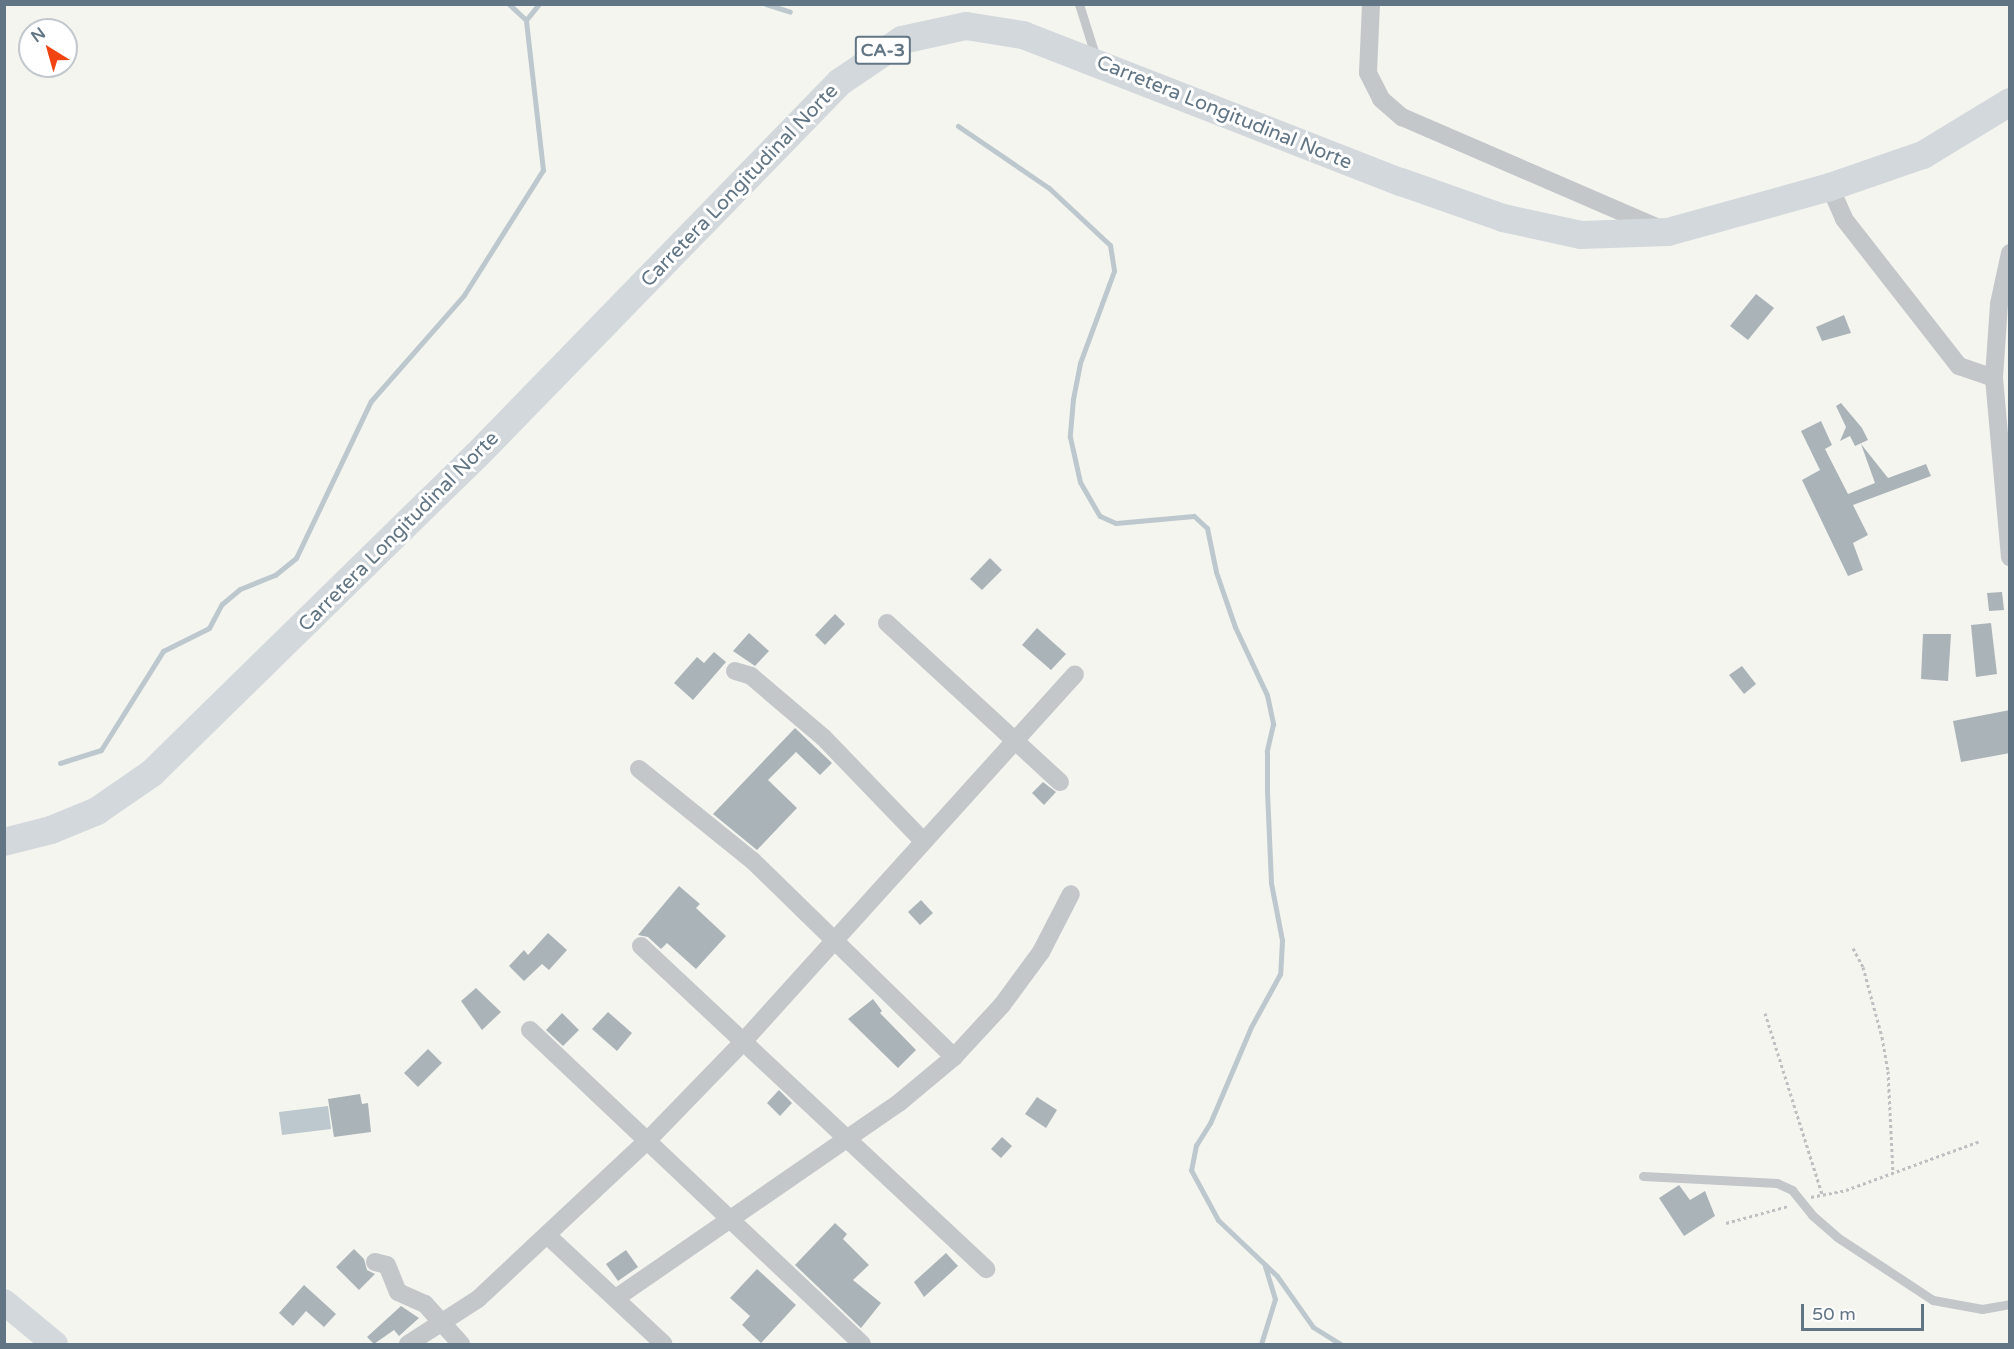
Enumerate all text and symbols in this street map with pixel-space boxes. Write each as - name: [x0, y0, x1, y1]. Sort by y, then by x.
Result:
- north arrow: [18, 18, 78, 78]
- text: N: [27, 23, 50, 47]
- road number: CA-3: [854, 35, 912, 65]
- street label: Carretera Longitudinal Norte: [1093, 51, 1355, 175]
- street label: Carretera Longitudinal Norte: [636, 79, 844, 293]
- street label: Carretera Longitudinal Norte: [294, 427, 504, 637]
- scale bar: [1804, 1292, 1927, 1330]
- text: 50 m: [1812, 1303, 1856, 1325]

